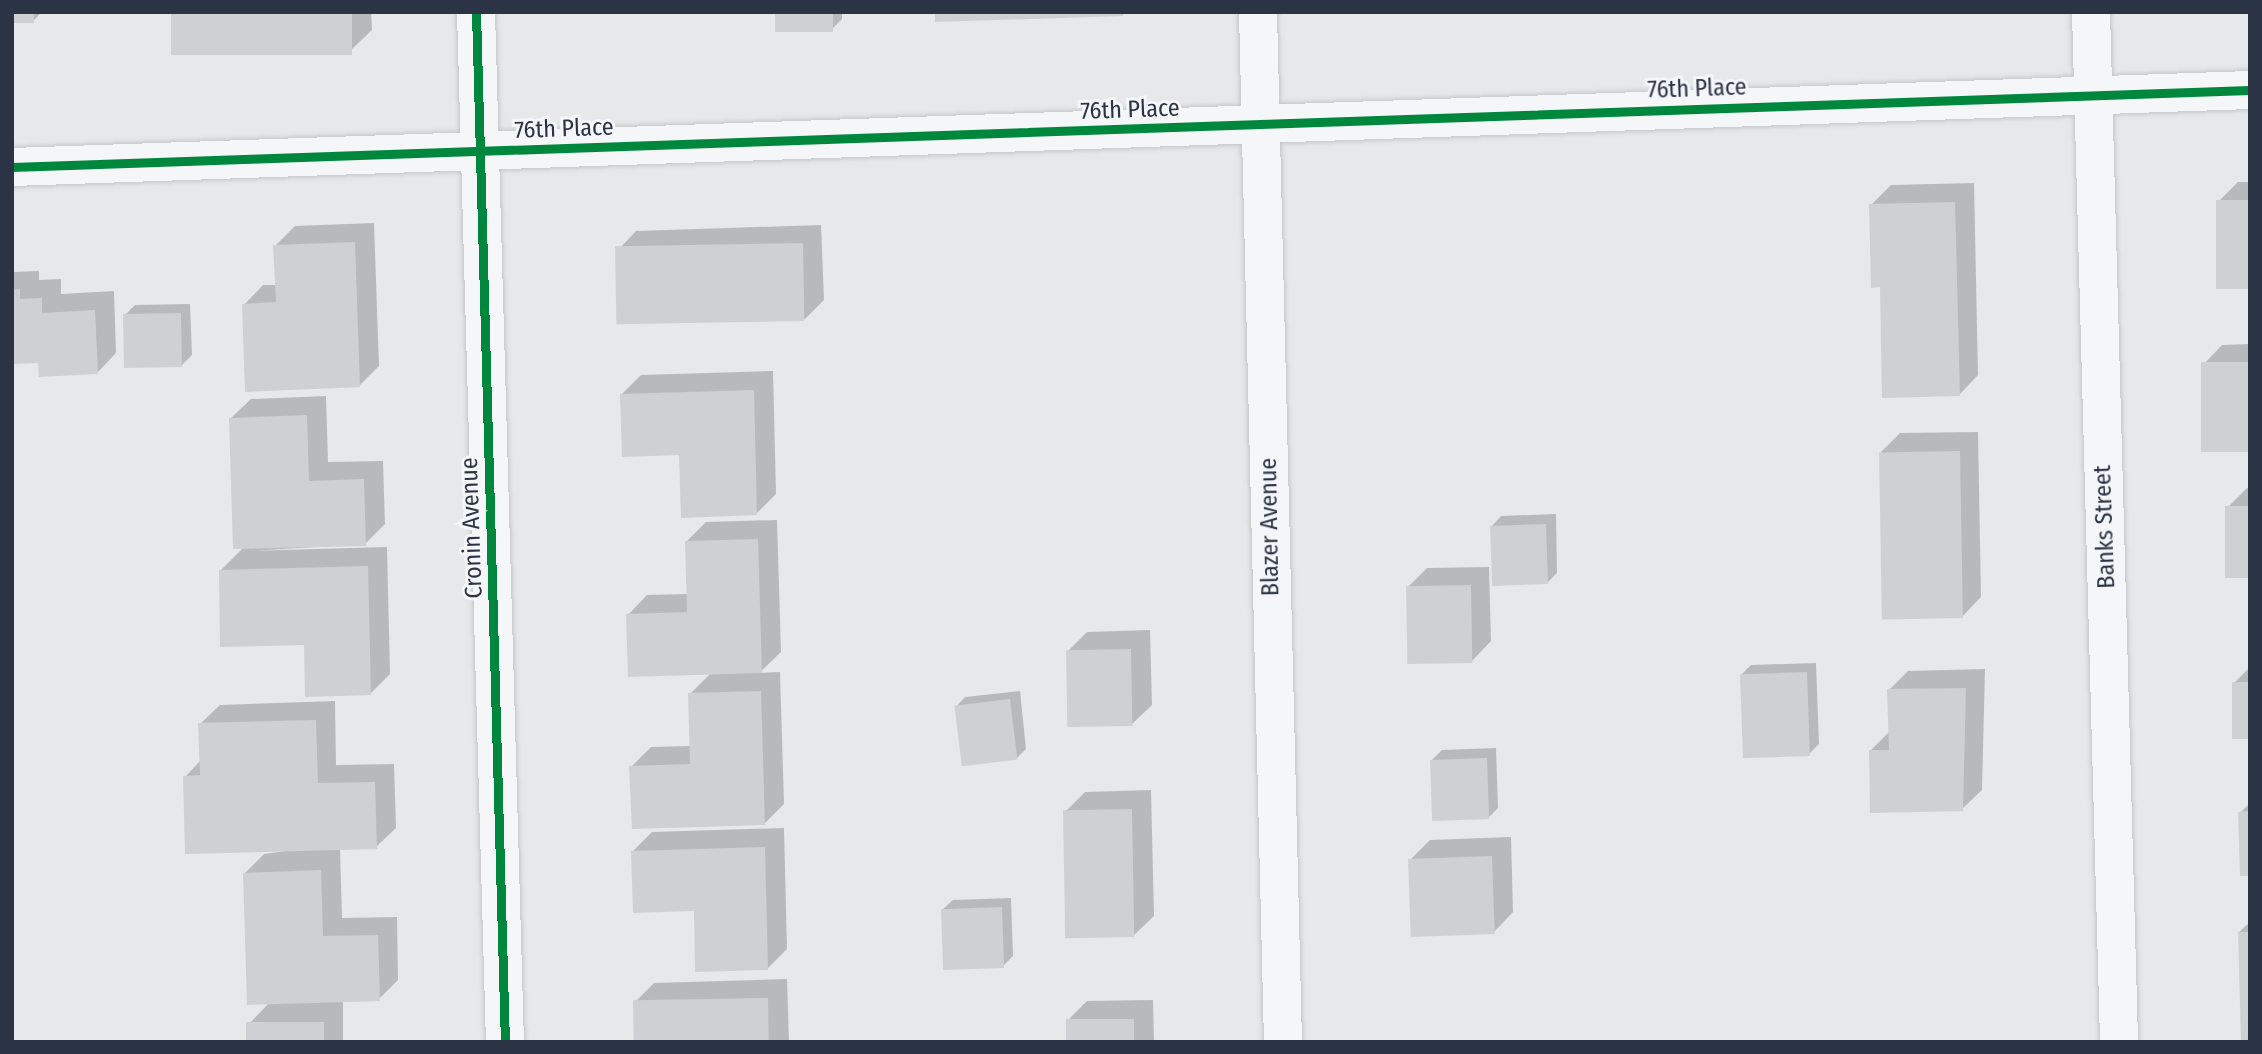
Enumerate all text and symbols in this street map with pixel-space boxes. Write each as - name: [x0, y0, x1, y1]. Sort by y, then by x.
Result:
- street label: 76th Place: [1647, 73, 1747, 105]
- street label: 76th Place: [1080, 94, 1180, 126]
- street label: 76th Place: [514, 113, 614, 145]
- street label: Cronin Avenue: [455, 457, 489, 599]
- street label: Blazer Avenue: [1254, 458, 1286, 596]
- street label: Banks Street: [2088, 465, 2122, 589]

